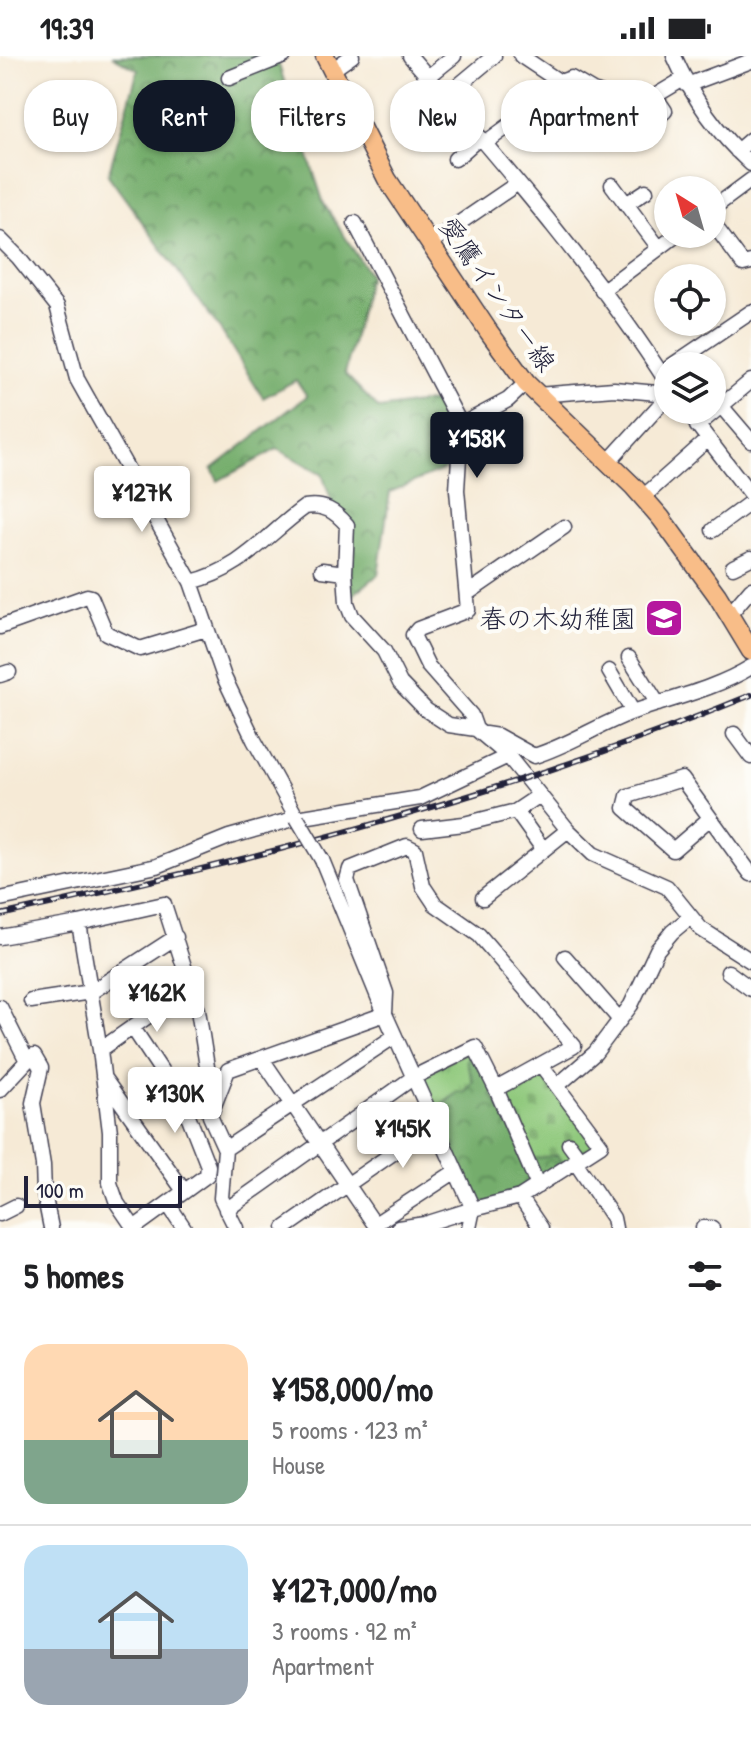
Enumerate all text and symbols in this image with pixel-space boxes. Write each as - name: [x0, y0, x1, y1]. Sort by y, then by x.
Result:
- text: 19:39: [40, 8, 93, 48]
- chip: Buy: [24, 80, 117, 152]
- chip: Rent: [133, 80, 235, 152]
- chip: Filters: [251, 80, 374, 152]
- chip: New: [390, 80, 485, 152]
- chip: Apartment: [501, 80, 667, 152]
- north arrow: [654, 176, 726, 248]
- map controls: [654, 176, 726, 424]
- street label: 愛鷹インター線: [432, 210, 564, 378]
- button: locate: [654, 264, 726, 336]
- button: layers: [654, 352, 726, 424]
- pin: ¥158K: [421, 412, 533, 480]
- text: ¥158K: [448, 420, 506, 455]
- pin: ¥127K: [86, 466, 198, 534]
- text: ¥127K: [112, 474, 172, 509]
- school or university icon: 春の木幼稚園: [643, 597, 685, 639]
- place label: 春の木幼稚園: [480, 601, 636, 636]
- pin: ¥162K: [101, 966, 213, 1034]
- text: ¥162K: [128, 974, 186, 1009]
- pin: ¥130K: [119, 1067, 231, 1135]
- text: ¥130K: [146, 1075, 204, 1110]
- pin: ¥145K: [347, 1102, 459, 1170]
- text: ¥145K: [375, 1110, 431, 1145]
- scale bar: [24, 1172, 182, 1208]
- text: 100 m: [36, 1175, 84, 1205]
- text: 5 homes: [24, 1253, 124, 1299]
- icon: filters: [683, 1254, 727, 1298]
- text: ¥158,000/mo: [272, 1366, 433, 1412]
- icon: home: [88, 1376, 184, 1472]
- text: 5 rooms · 123 m²: [272, 1412, 428, 1447]
- text: House: [272, 1447, 325, 1482]
- text: ¥127,000/mo: [272, 1567, 437, 1613]
- icon: home: [88, 1577, 184, 1673]
- text: 3 rooms · 92 m²: [272, 1613, 417, 1648]
- text: Apartment: [272, 1648, 374, 1683]

